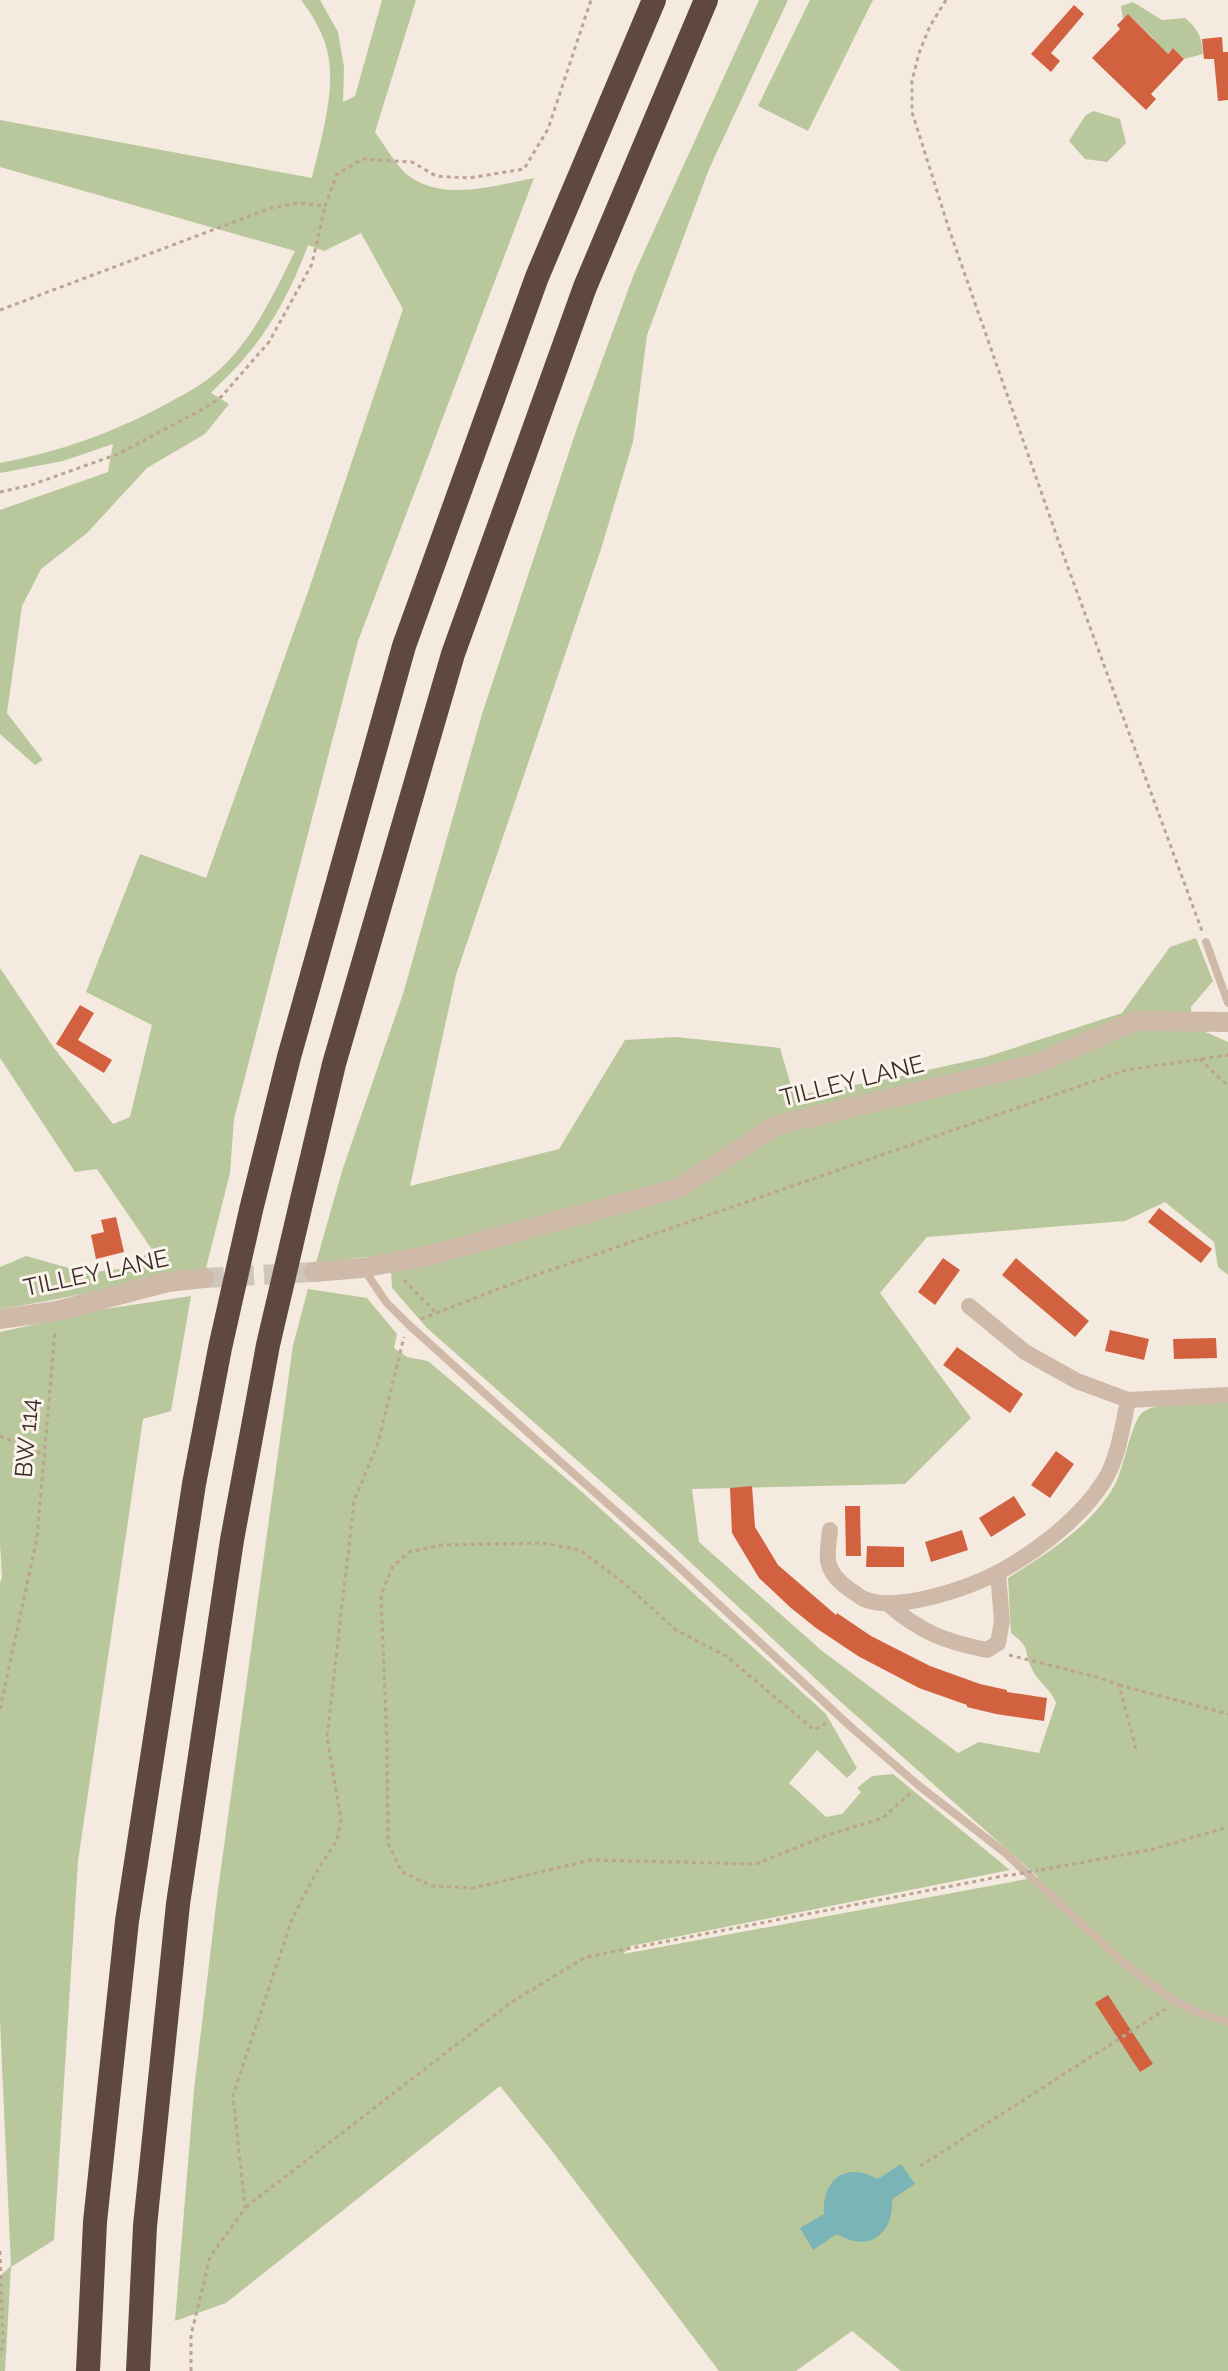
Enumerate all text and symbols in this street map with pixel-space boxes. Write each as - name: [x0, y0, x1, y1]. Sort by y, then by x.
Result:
- street label: TILLEY LANE: [777, 1049, 927, 1112]
- street label: TILLEY LANE: [21, 1243, 171, 1302]
- street label: BW 114: [9, 1397, 44, 1479]

